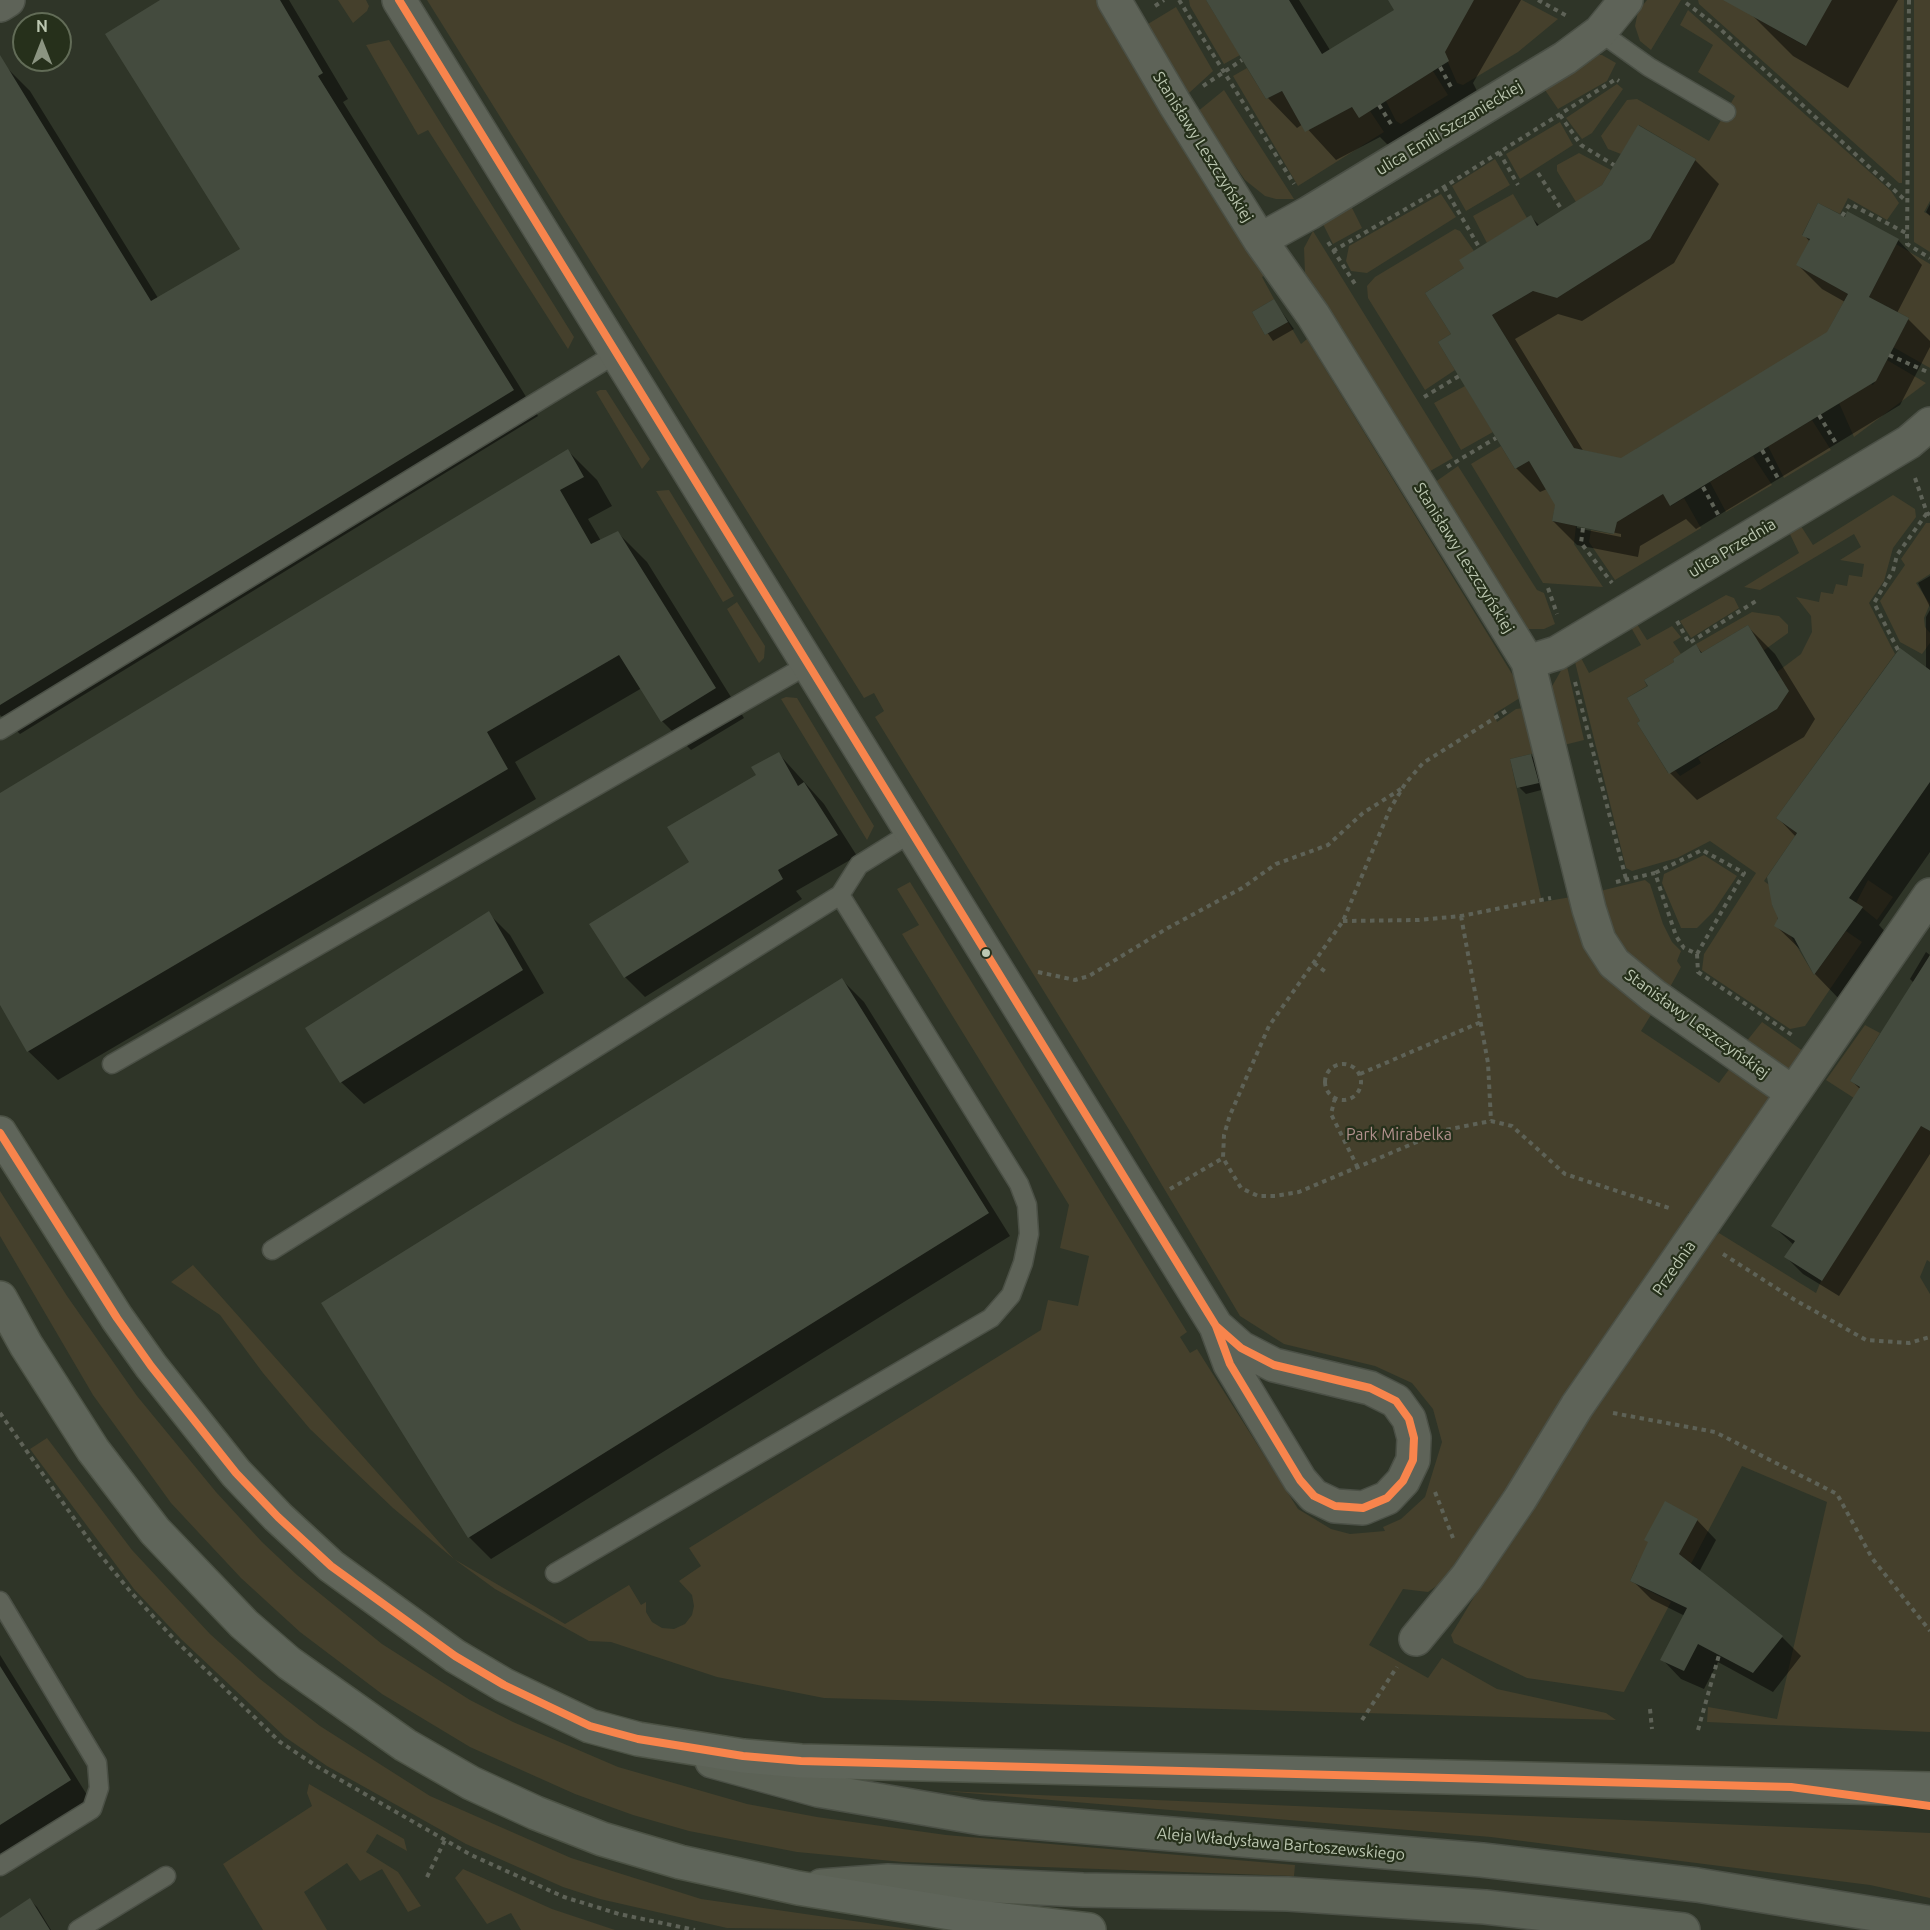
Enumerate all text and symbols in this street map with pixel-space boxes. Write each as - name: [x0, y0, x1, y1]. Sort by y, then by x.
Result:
- north arrow: [12, 12, 72, 72]
- text: N: [36, 17, 48, 35]
- street label: Stanisławy Leszczyńskiej: [1149, 68, 1257, 226]
- street label: ulica Emili Szczanieckiej: [1372, 77, 1526, 179]
- street label: Stanisławy Leszczyńskiej: [1410, 479, 1518, 637]
- street label: ulica Przednia: [1685, 514, 1779, 582]
- unlabelled marker: [980, 947, 992, 959]
- street label: Stanisławy Leszczyńskiej: [1621, 965, 1773, 1083]
- park label: Park Mirabelka: [1346, 1125, 1452, 1145]
- street label: Przednia: [1648, 1237, 1700, 1299]
- street label: Aleja Władysława Bartoszewskiego: [1156, 1824, 1406, 1864]

